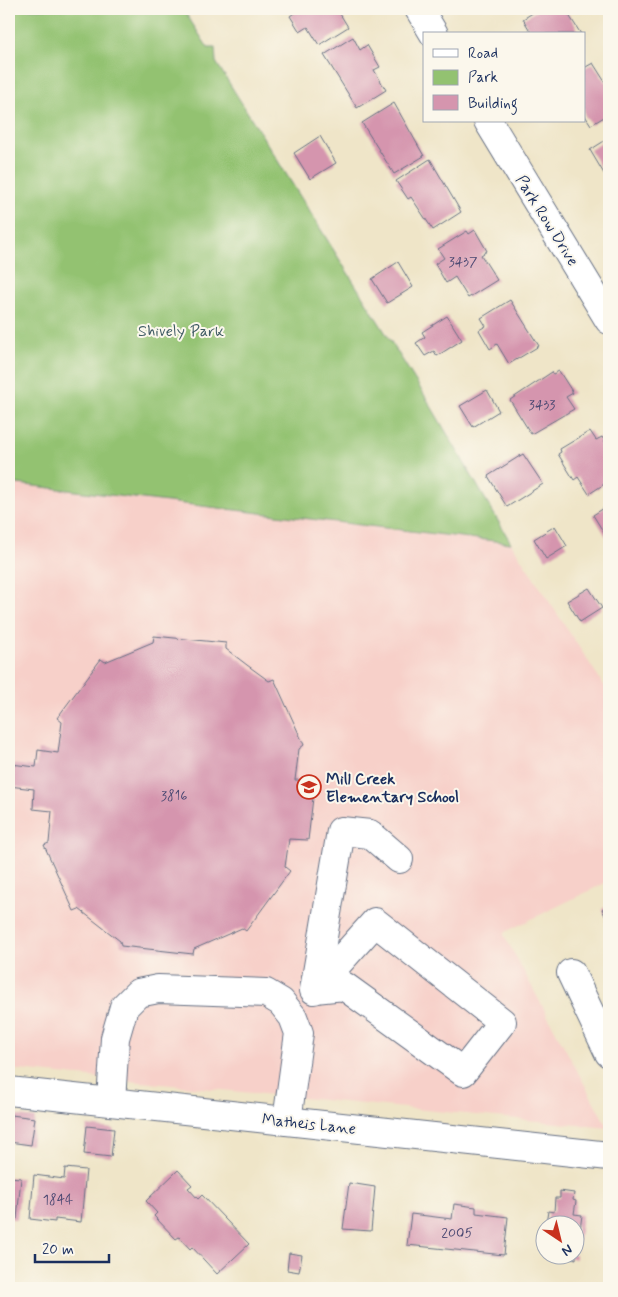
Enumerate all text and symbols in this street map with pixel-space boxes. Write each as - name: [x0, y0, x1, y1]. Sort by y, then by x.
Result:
- legend: [423, 32, 586, 122]
- text: Road: [468, 44, 498, 64]
- text: Park: [468, 68, 498, 88]
- text: Building: [468, 94, 518, 115]
- street label: Park Row Drive: [510, 171, 583, 270]
- house number: 3437: [448, 253, 478, 271]
- park label: Shively Park: [138, 321, 224, 342]
- house number: 3433: [529, 396, 555, 414]
- place label: Mill Creek Elementary School: [326, 769, 459, 808]
- school or university icon: Mill Creek Elementary School: [296, 774, 322, 800]
- house number: 3816: [161, 787, 187, 805]
- street label: Matheis Lane: [261, 1109, 357, 1140]
- house number: 1844: [43, 1191, 73, 1209]
- north arrow: [536, 1214, 586, 1264]
- house number: 2005: [441, 1224, 473, 1242]
- scale bar: [35, 1232, 109, 1264]
- text: 20 m: [42, 1240, 74, 1260]
- text: N: [558, 1240, 576, 1260]

